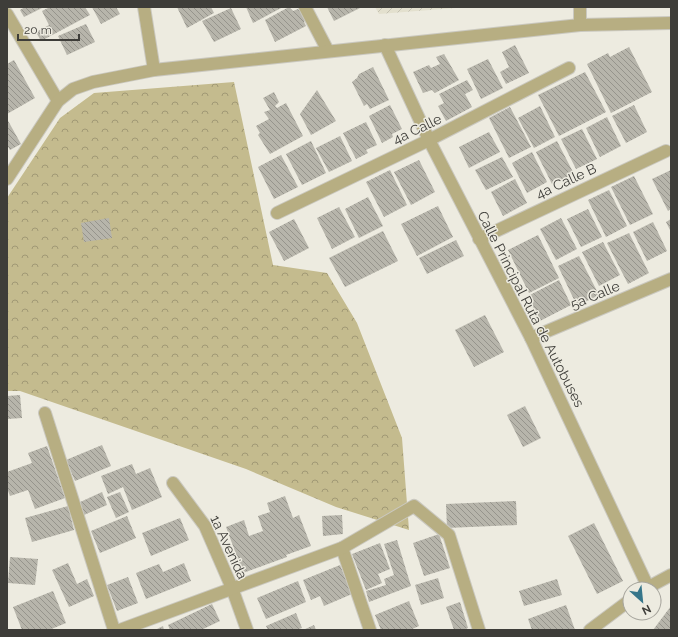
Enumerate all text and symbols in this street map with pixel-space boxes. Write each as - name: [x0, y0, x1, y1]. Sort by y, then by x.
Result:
- scale bar: [18, 16, 79, 42]
- text: 20 m: [24, 23, 52, 37]
- street label: 4a Calle: [390, 110, 444, 148]
- street label: 4a Calle B: [533, 160, 599, 202]
- street label: Calle Principal Ruta de Autobuses: [474, 208, 588, 410]
- street label: 5a Calle: [568, 277, 622, 313]
- street label: 1a Avenida: [207, 512, 251, 582]
- north arrow: [622, 581, 662, 621]
- text: N: [640, 602, 653, 617]

